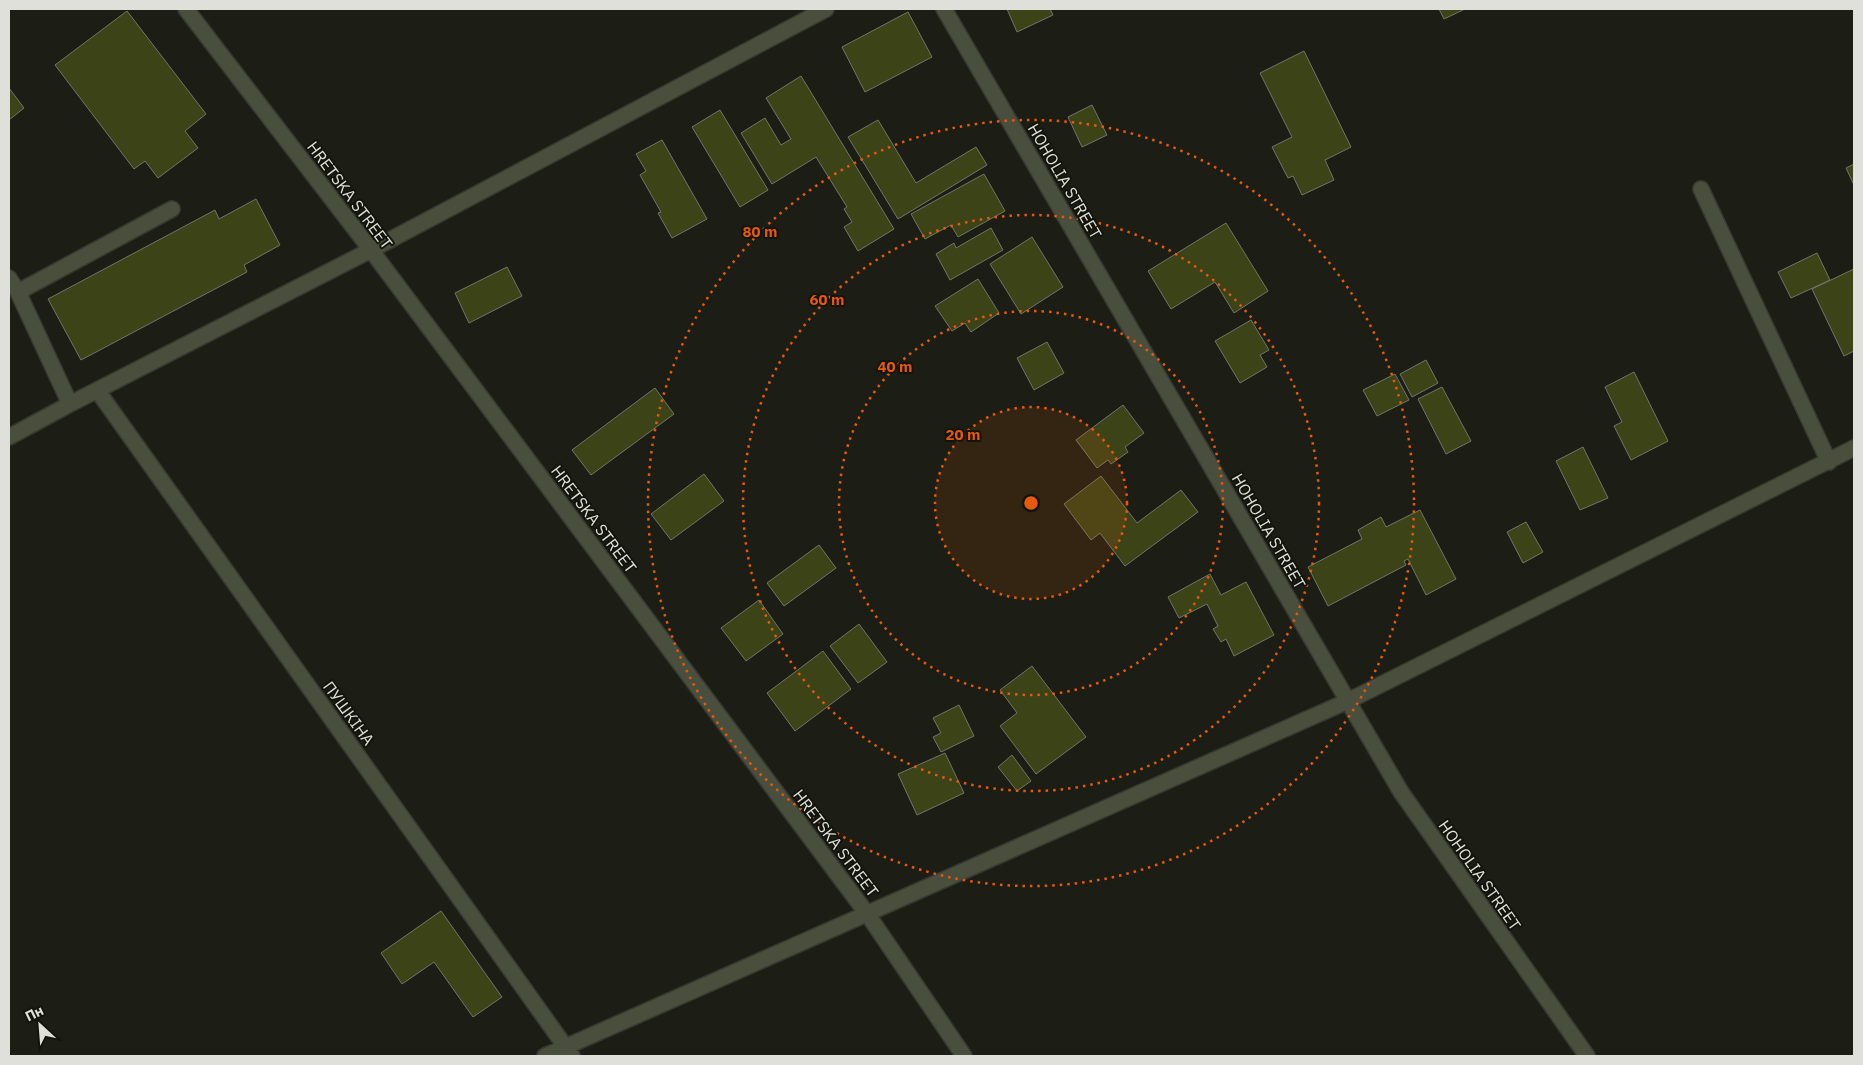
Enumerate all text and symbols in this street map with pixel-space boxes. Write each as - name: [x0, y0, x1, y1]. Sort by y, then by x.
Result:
- street label: HOHOLIA STREET: [1024, 120, 1106, 242]
- street label: HRETSKA STREET: [303, 137, 397, 253]
- text: 80 m: [743, 222, 777, 241]
- text: 60 m: [810, 290, 844, 309]
- text: 40 m: [878, 357, 912, 376]
- text: 20 m: [946, 425, 980, 444]
- street label: HRETSKA STREET: [547, 461, 641, 577]
- street label: HOHOLIA STREET: [1228, 470, 1310, 592]
- centre of rings: [1022, 494, 1040, 512]
- street label: ПУШКІНА: [319, 677, 379, 749]
- street label: HRETSKA STREET: [789, 785, 883, 901]
- street label: HOHOLIA STREET: [1435, 816, 1525, 934]
- north arrow: [15, 1000, 65, 1050]
- text: Пн: [22, 1001, 47, 1025]

